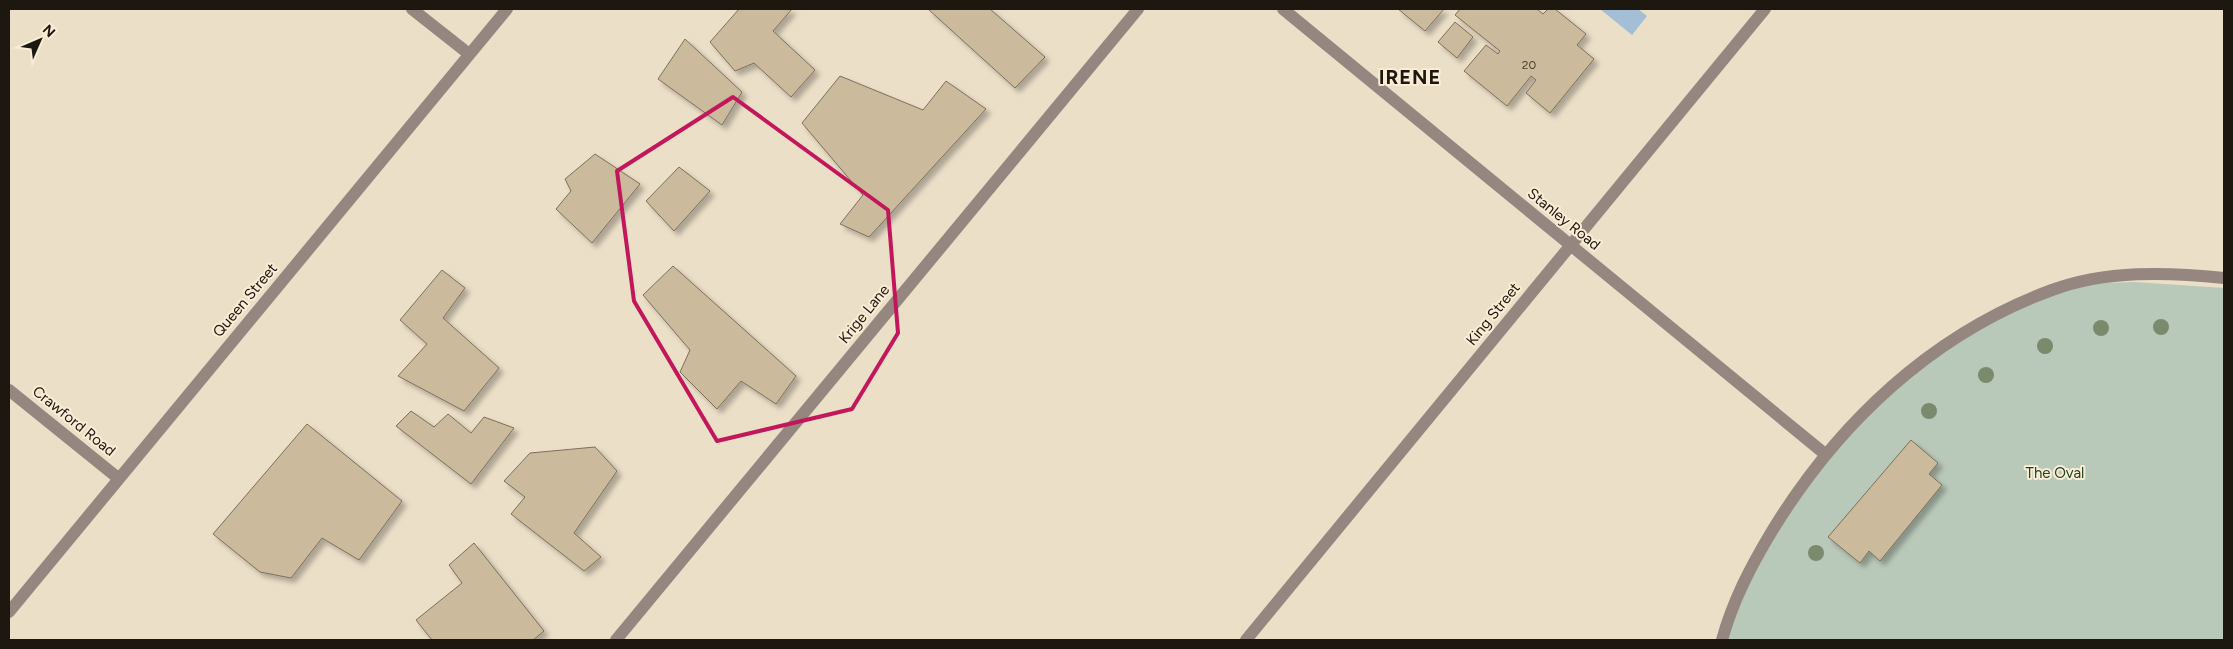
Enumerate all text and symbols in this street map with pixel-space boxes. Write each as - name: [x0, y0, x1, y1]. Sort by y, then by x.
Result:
- north arrow: [15, 15, 65, 65]
- text: N: [39, 21, 59, 41]
- house number: 20: [1522, 58, 1537, 72]
- district label: IRENE: [1379, 65, 1441, 89]
- street label: Stanley Road: [1524, 184, 1604, 254]
- street label: Queen Street: [209, 259, 281, 340]
- street label: King Street: [1462, 279, 1524, 349]
- street label: Krige Lane: [835, 281, 893, 347]
- street label: Crawford Road: [29, 382, 119, 460]
- park label: The Oval: [2026, 464, 2084, 482]

